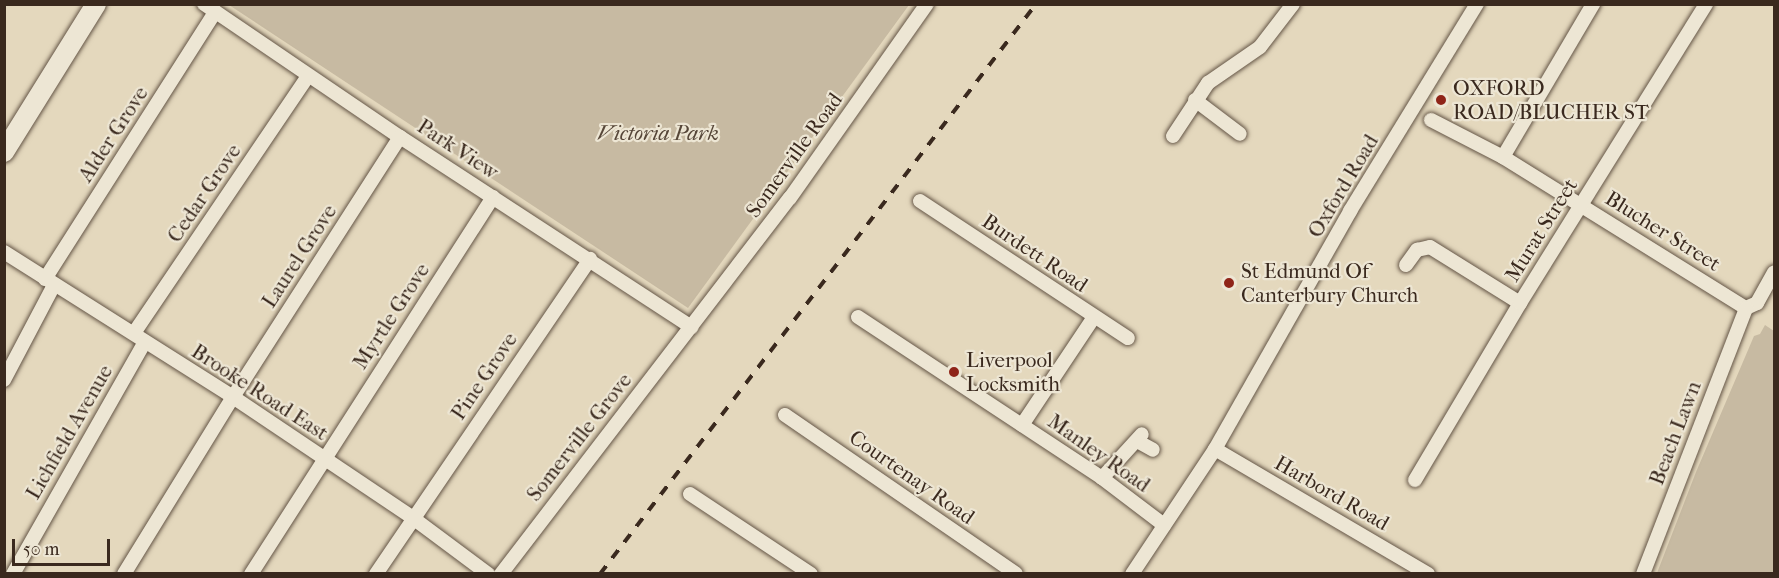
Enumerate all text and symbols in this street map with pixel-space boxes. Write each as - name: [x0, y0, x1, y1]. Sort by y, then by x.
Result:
- place label: OXFORD ROAD/BLUCHER ST: [1453, 75, 1649, 125]
- street label: Alder Grove: [73, 81, 153, 187]
- street label: Somerville Road: [740, 88, 848, 222]
- marker: OXFORD ROAD/BLUCHER ST: [1434, 93, 1448, 107]
- street label: Park View: [413, 113, 503, 185]
- park label: Victoria Park: [597, 120, 719, 146]
- street label: Oxford Road: [1302, 130, 1384, 242]
- street label: Cedar Grove: [162, 139, 246, 247]
- street label: Murat Street: [1499, 174, 1583, 286]
- street label: Blucher Street: [1601, 186, 1725, 276]
- street label: Laurel Grove: [256, 200, 342, 312]
- street label: Burdett Road: [977, 208, 1093, 298]
- street label: Myrtle Grove: [347, 258, 435, 374]
- place label: St Edmund Of Canterbury Church: [1241, 258, 1418, 308]
- marker: St Edmund Of Canterbury Church: [1222, 276, 1236, 290]
- street label: Pine Grove: [446, 327, 522, 425]
- street label: Brooke Road East: [187, 338, 333, 446]
- place label: Liverpool Locksmith: [966, 347, 1060, 397]
- street label: Lichfield Avenue: [20, 360, 118, 504]
- marker: Liverpool Locksmith: [947, 365, 961, 379]
- street label: Somerville Grove: [521, 368, 637, 506]
- street label: Beach Lawn: [1644, 378, 1706, 488]
- street label: Manley Road: [1043, 408, 1155, 498]
- street label: Courtenay Road: [844, 424, 980, 530]
- street label: Harbord Road: [1270, 450, 1394, 536]
- scale bar: [15, 527, 112, 565]
- text: 50 m: [23, 539, 59, 560]

